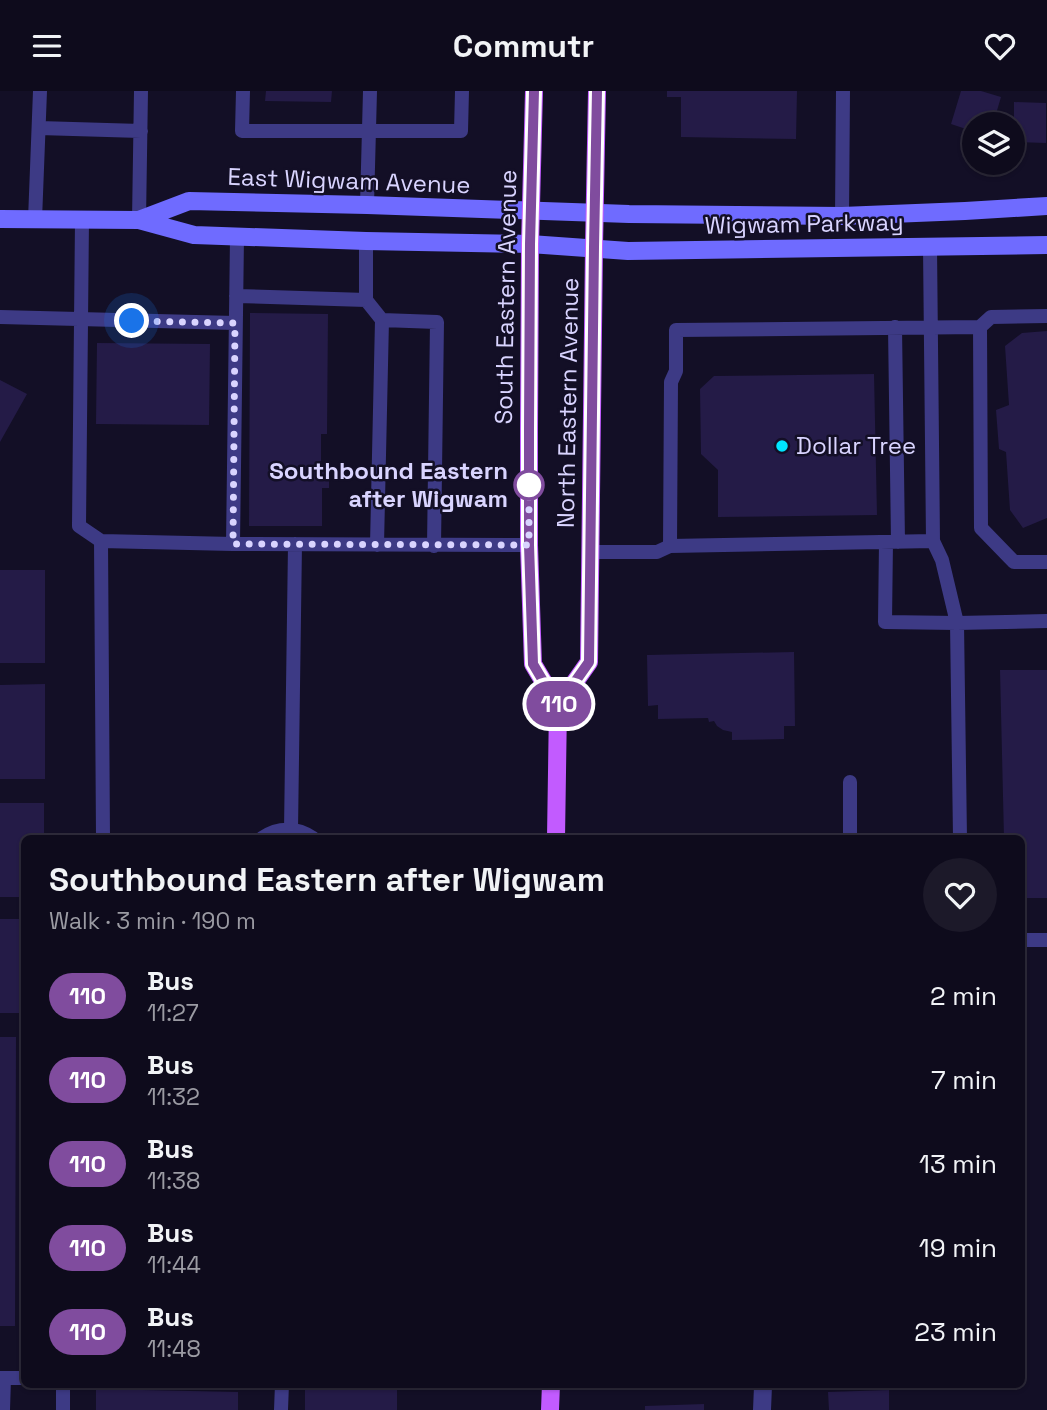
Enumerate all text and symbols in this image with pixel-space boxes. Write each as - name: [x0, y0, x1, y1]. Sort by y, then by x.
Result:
- text: Commutr: [453, 26, 594, 66]
- icon: menu: [28, 27, 66, 65]
- icon: heart: [981, 27, 1019, 65]
- map controls: [962, 112, 1025, 175]
- button: layers: [962, 112, 1025, 175]
- street label: East Wigwam Avenue: [227, 161, 471, 200]
- street label: South Eastern Avenue: [488, 169, 523, 425]
- street label: Wigwam Parkway: [704, 206, 904, 241]
- street label: North Eastern Avenue: [550, 277, 585, 529]
- your location: [114, 303, 149, 338]
- place label: Dollar Tree: [796, 430, 916, 461]
- marker: Dollar Tree: [774, 438, 790, 454]
- place label: Southbound Eastern after Wigwam: [269, 455, 508, 514]
- marker: Southbound Eastern after Wigwam: [514, 470, 544, 500]
- line badge: 110: [519, 681, 599, 727]
- text: 110: [540, 688, 578, 719]
- button: heart: [923, 858, 997, 932]
- text: Southbound Eastern after Wigwam: [49, 859, 605, 901]
- text: Walk · 3 min · 190 m: [49, 906, 256, 936]
- text: Bus: [147, 964, 194, 998]
- text: 2 min: [930, 979, 997, 1013]
- text: 110: [69, 980, 106, 1011]
- text: 11:27: [147, 998, 199, 1028]
- text: Bus: [147, 1048, 194, 1082]
- text: 7 min: [931, 1063, 997, 1097]
- text: 110: [69, 1064, 106, 1095]
- text: 11:32: [147, 1082, 200, 1112]
- text: Bus: [147, 1132, 194, 1166]
- text: 13 min: [919, 1147, 997, 1181]
- text: 110: [69, 1148, 106, 1179]
- text: 11:38: [147, 1166, 200, 1196]
- text: Bus: [147, 1216, 194, 1250]
- text: 19 min: [919, 1231, 997, 1265]
- text: 110: [69, 1232, 106, 1263]
- text: 11:44: [147, 1250, 201, 1280]
- text: Bus: [147, 1300, 194, 1334]
- text: 23 min: [914, 1315, 997, 1349]
- text: 110: [69, 1316, 106, 1347]
- text: 11:48: [147, 1334, 201, 1364]

